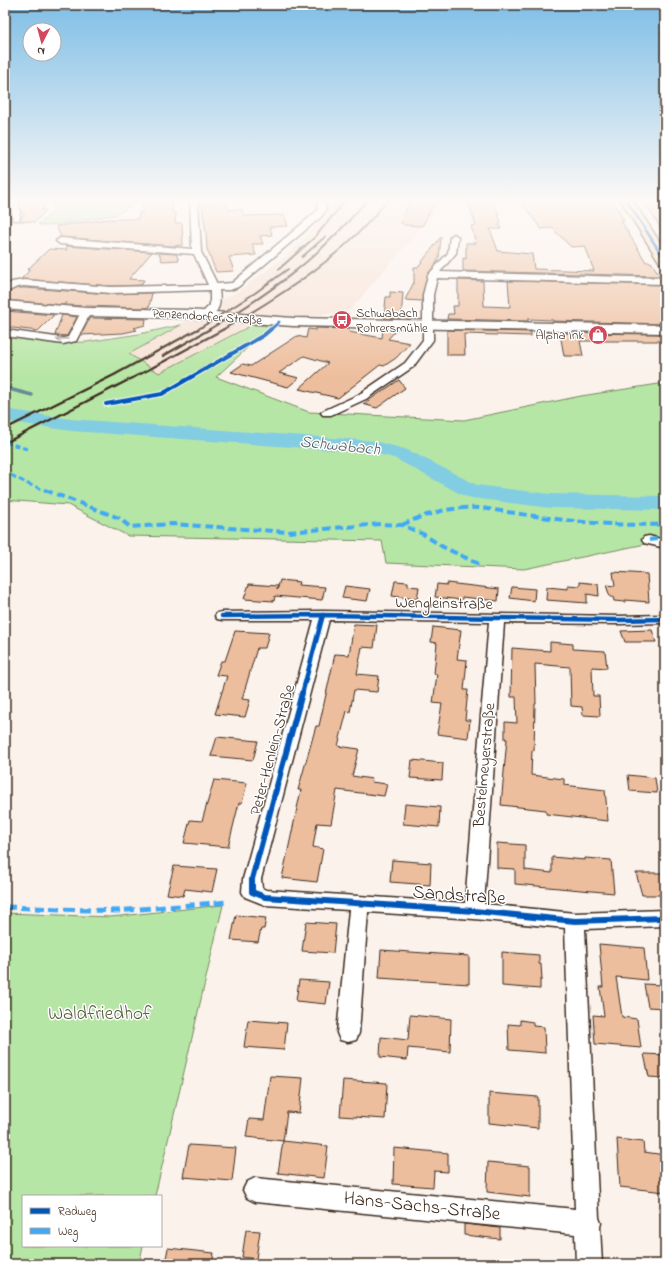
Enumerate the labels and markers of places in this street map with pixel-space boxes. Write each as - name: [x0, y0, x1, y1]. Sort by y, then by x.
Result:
- place label: Schwabach Rohrersmühle: [356, 304, 428, 338]
- bus stop icon: Schwabach Rohrersmühle: [331, 309, 353, 331]
- shop icon: Alpha Ink: [587, 324, 609, 346]
- place label: Alpha Ink: [536, 326, 584, 345]

